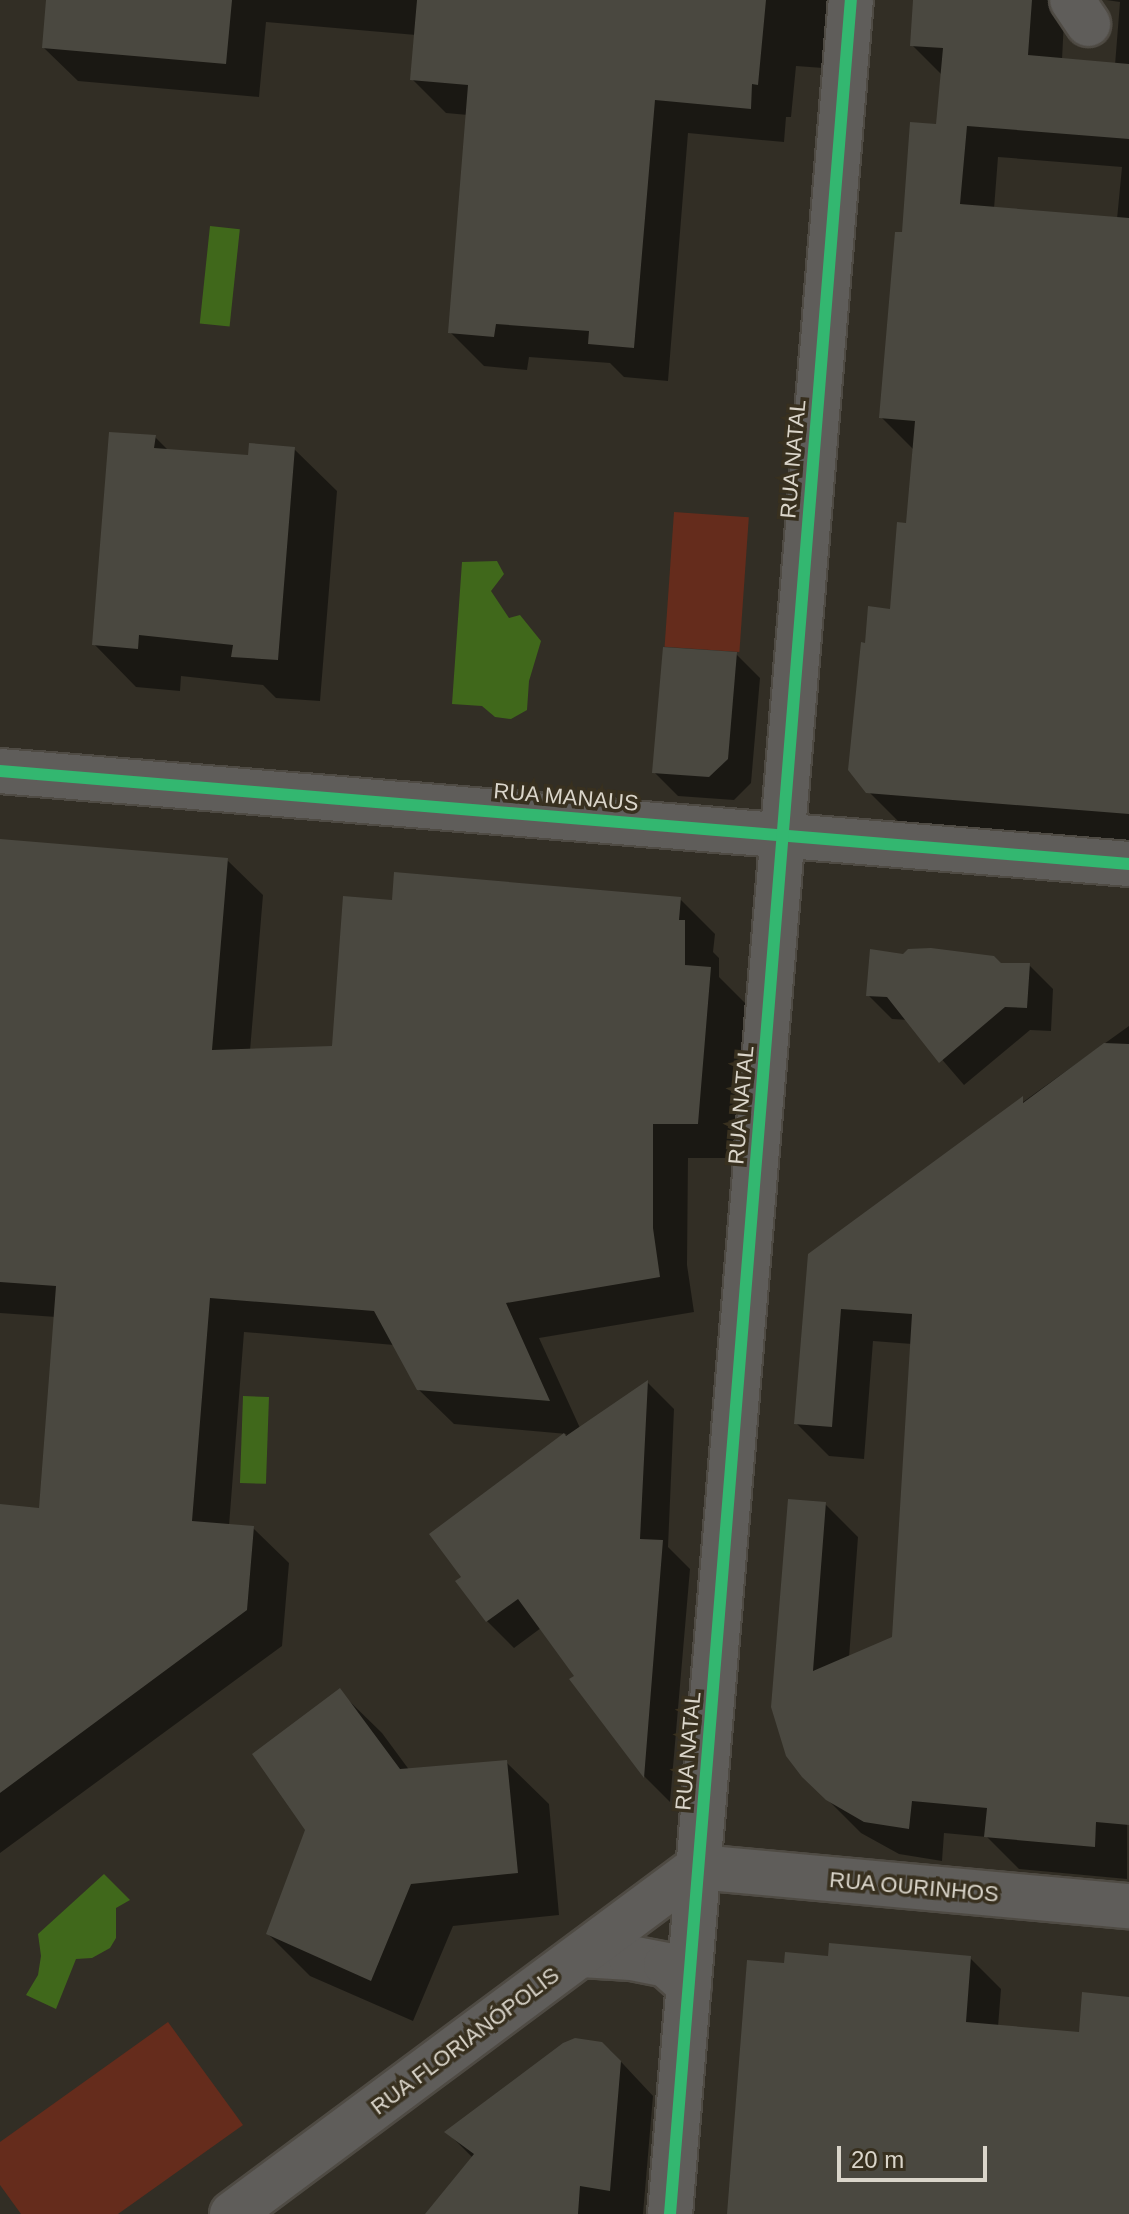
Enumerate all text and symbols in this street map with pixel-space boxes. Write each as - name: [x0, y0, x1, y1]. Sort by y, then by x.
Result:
- street label: RUA NATAL: [775, 398, 811, 520]
- street label: RUA MANAUS: [492, 777, 640, 817]
- street label: RUA NATAL: [723, 1044, 759, 1166]
- street label: RUA NATAL: [670, 1690, 706, 1812]
- street label: RUA OURINHOS: [828, 1866, 1000, 1908]
- street label: RUA FLORIANÓPOLIS: [365, 1961, 565, 2121]
- scale bar: [841, 2130, 991, 2180]
- text: 20 m: [851, 2146, 904, 2173]

